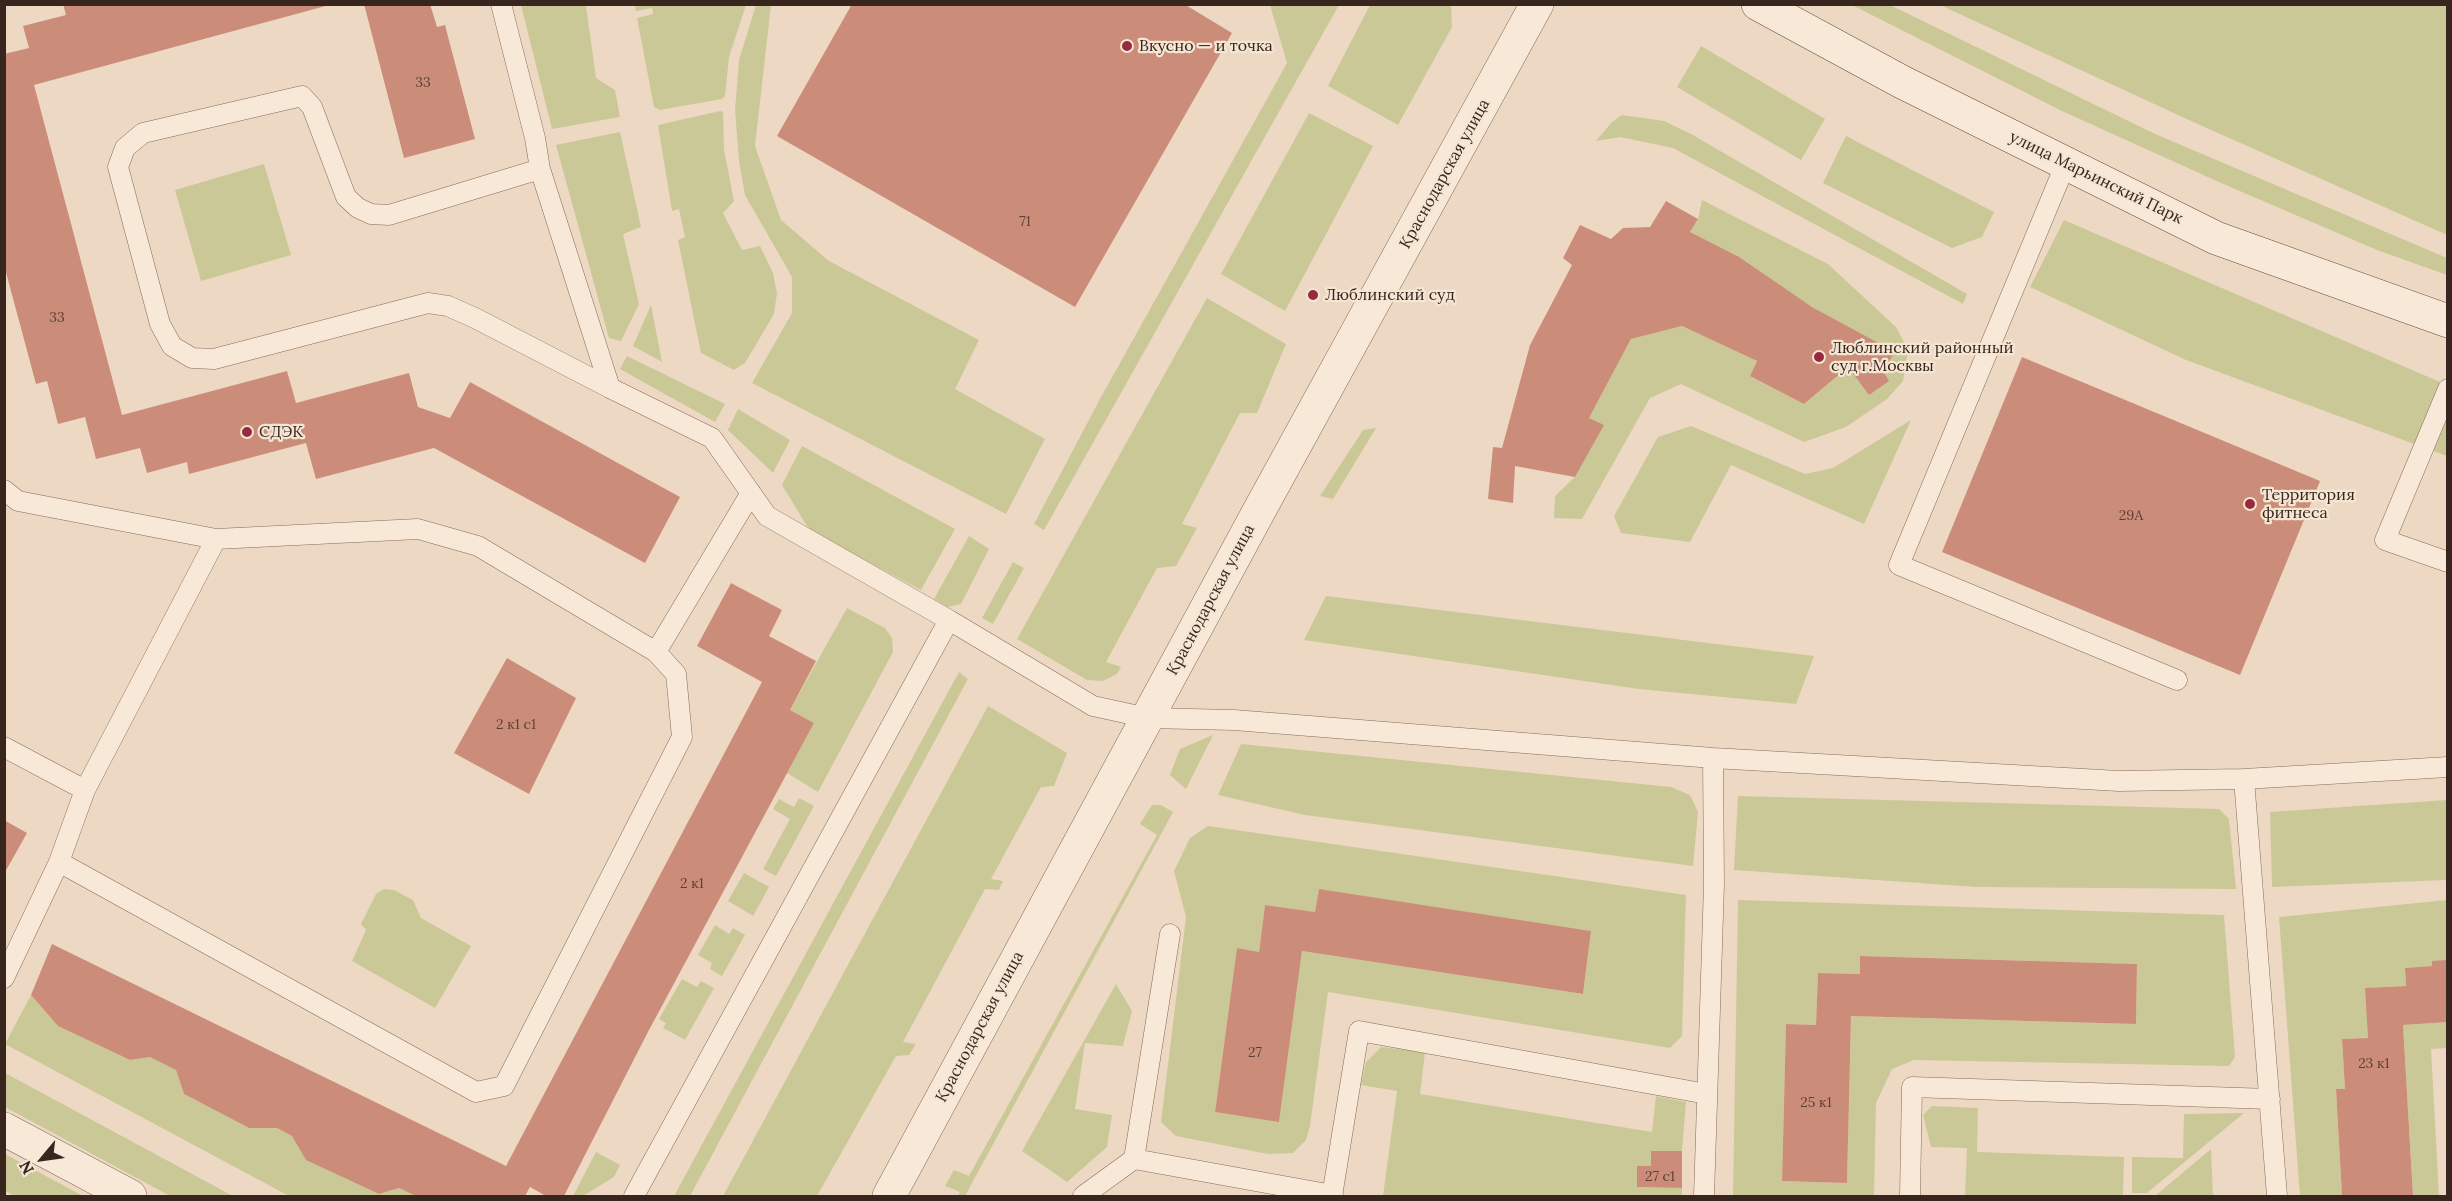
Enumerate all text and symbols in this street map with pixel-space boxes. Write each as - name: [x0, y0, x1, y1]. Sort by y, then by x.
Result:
- place label: Вкусно — и точка: [1139, 36, 1273, 56]
- marker: Вкусно — и точка: [1120, 39, 1134, 53]
- house number: 33: [415, 75, 431, 91]
- street label: Краснодарская улица: [1396, 96, 1494, 252]
- street label: улица Марьинский Парк: [2006, 128, 2186, 228]
- house number: 71: [1019, 214, 1031, 230]
- place label: Люблинский суд: [1325, 285, 1455, 305]
- marker: Люблинский суд: [1306, 288, 1320, 302]
- house number: 33: [49, 310, 65, 326]
- place label: Люблинский районный суд г.Москвы: [1831, 338, 2014, 376]
- marker: Люблинский районный суд г.Москвы: [1812, 350, 1826, 364]
- place label: СДЭК: [259, 422, 303, 442]
- marker: СДЭК: [240, 425, 254, 439]
- place label: Территория фитнеса: [2262, 485, 2355, 523]
- marker: Территория фитнеса: [2243, 497, 2257, 511]
- house number: 29А: [2119, 508, 2143, 524]
- street label: Краснодарская улица: [1163, 521, 1259, 679]
- house number: 2 к1 с1: [496, 717, 536, 733]
- house number: 2 к1: [680, 876, 704, 892]
- street label: Краснодарская улица: [932, 948, 1028, 1106]
- house number: 27: [1248, 1045, 1262, 1061]
- house number: 23 к1: [2358, 1056, 2390, 1072]
- house number: 25 к1: [1800, 1095, 1832, 1111]
- north arrow: [12, 1129, 72, 1189]
- text: N: [15, 1157, 38, 1178]
- house number: 27 с1: [1645, 1169, 1675, 1185]

